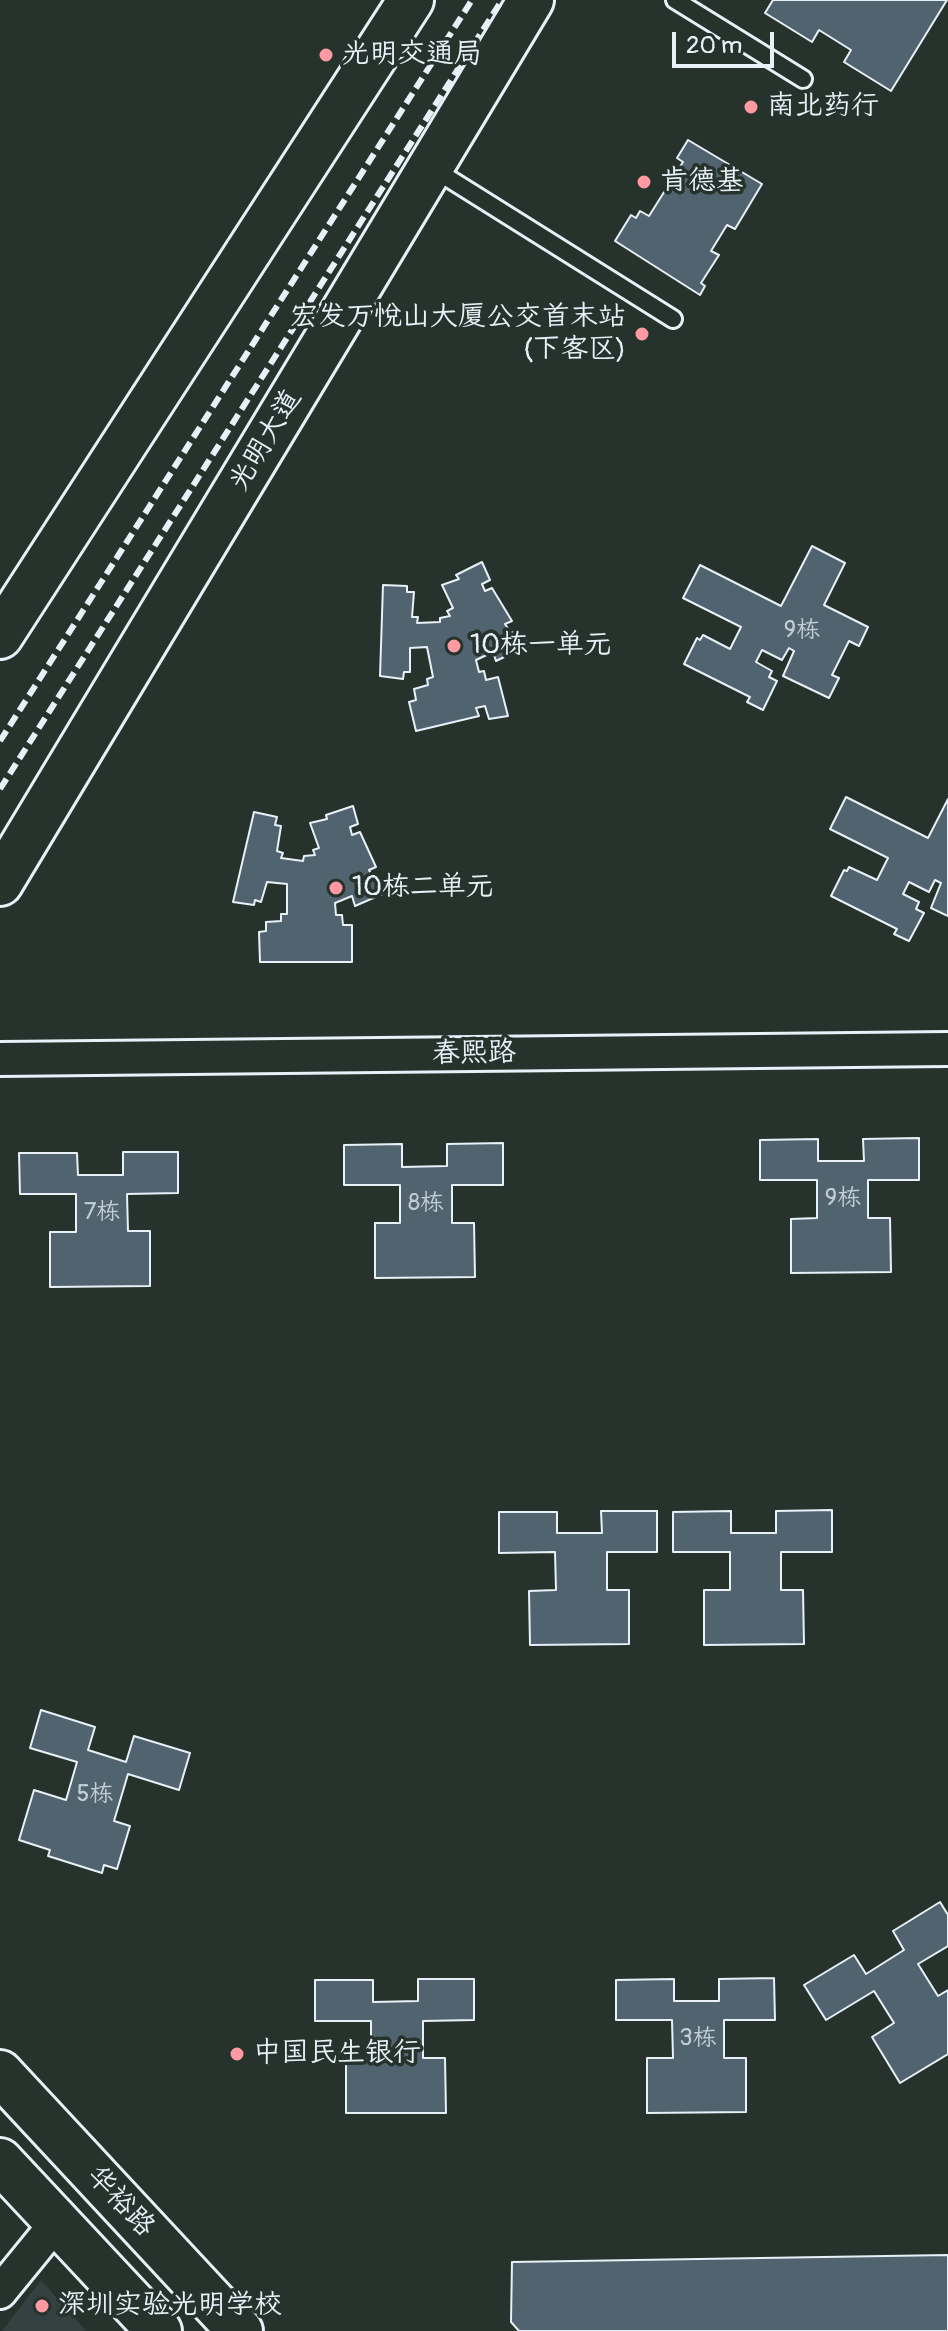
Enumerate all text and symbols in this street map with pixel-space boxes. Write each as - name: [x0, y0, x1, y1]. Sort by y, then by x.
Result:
- scale bar: [676, 16, 778, 66]
- text: 20 m: [686, 31, 742, 60]
- place label: 光明交通局: [342, 38, 482, 72]
- marker: 光明交通局: [317, 46, 335, 64]
- place label: 南北药行: [767, 90, 879, 124]
- marker: 南北药行: [742, 98, 760, 116]
- place label: 肯德基: [660, 165, 744, 199]
- marker: 肯德基: [635, 173, 653, 191]
- place label: 宏发万悦山大厦公交首末站 (下客区): [290, 301, 626, 367]
- marker: 宏发万悦山大厦公交首末站 (下客区): [633, 325, 651, 343]
- street label: 光明大道: [223, 384, 309, 498]
- house number: 9栋: [784, 617, 820, 645]
- place label: 10栋一单元: [470, 629, 612, 663]
- marker: 10栋一单元: [445, 637, 463, 655]
- place label: 10栋二单元: [352, 871, 494, 905]
- marker: 10栋二单元: [327, 879, 345, 897]
- street label: 春熙路: [432, 1036, 516, 1072]
- house number: 9栋: [825, 1185, 861, 1213]
- house number: 8栋: [408, 1190, 444, 1218]
- house number: 7栋: [84, 1199, 120, 1227]
- house number: 5栋: [76, 1781, 114, 1809]
- house number: 3栋: [679, 2025, 717, 2053]
- place label: 中国民生银行: [253, 2037, 421, 2071]
- marker: 中国民生银行: [228, 2045, 246, 2063]
- street label: 华裕路: [79, 2160, 161, 2244]
- place label: 深圳实验光明学校: [58, 2289, 282, 2323]
- marker: 深圳实验光明学校: [33, 2297, 51, 2315]

